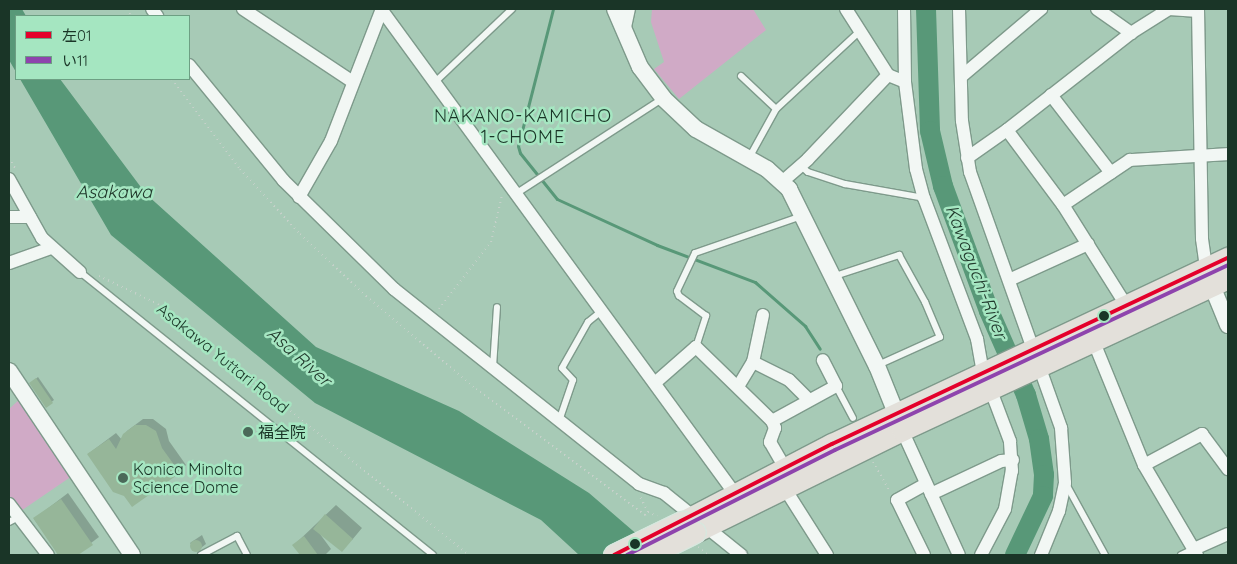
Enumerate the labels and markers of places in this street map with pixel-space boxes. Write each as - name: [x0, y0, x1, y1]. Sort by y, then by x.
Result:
- unlabelled marker: [1099, 311, 1109, 321]
- place label: 福全院: [258, 422, 306, 442]
- marker: 福全院: [242, 426, 254, 438]
- place label: Konica Minolta Science Dome: [133, 459, 242, 497]
- marker: Konica Minolta Science Dome: [117, 472, 129, 484]
- unlabelled marker: [630, 539, 640, 549]

